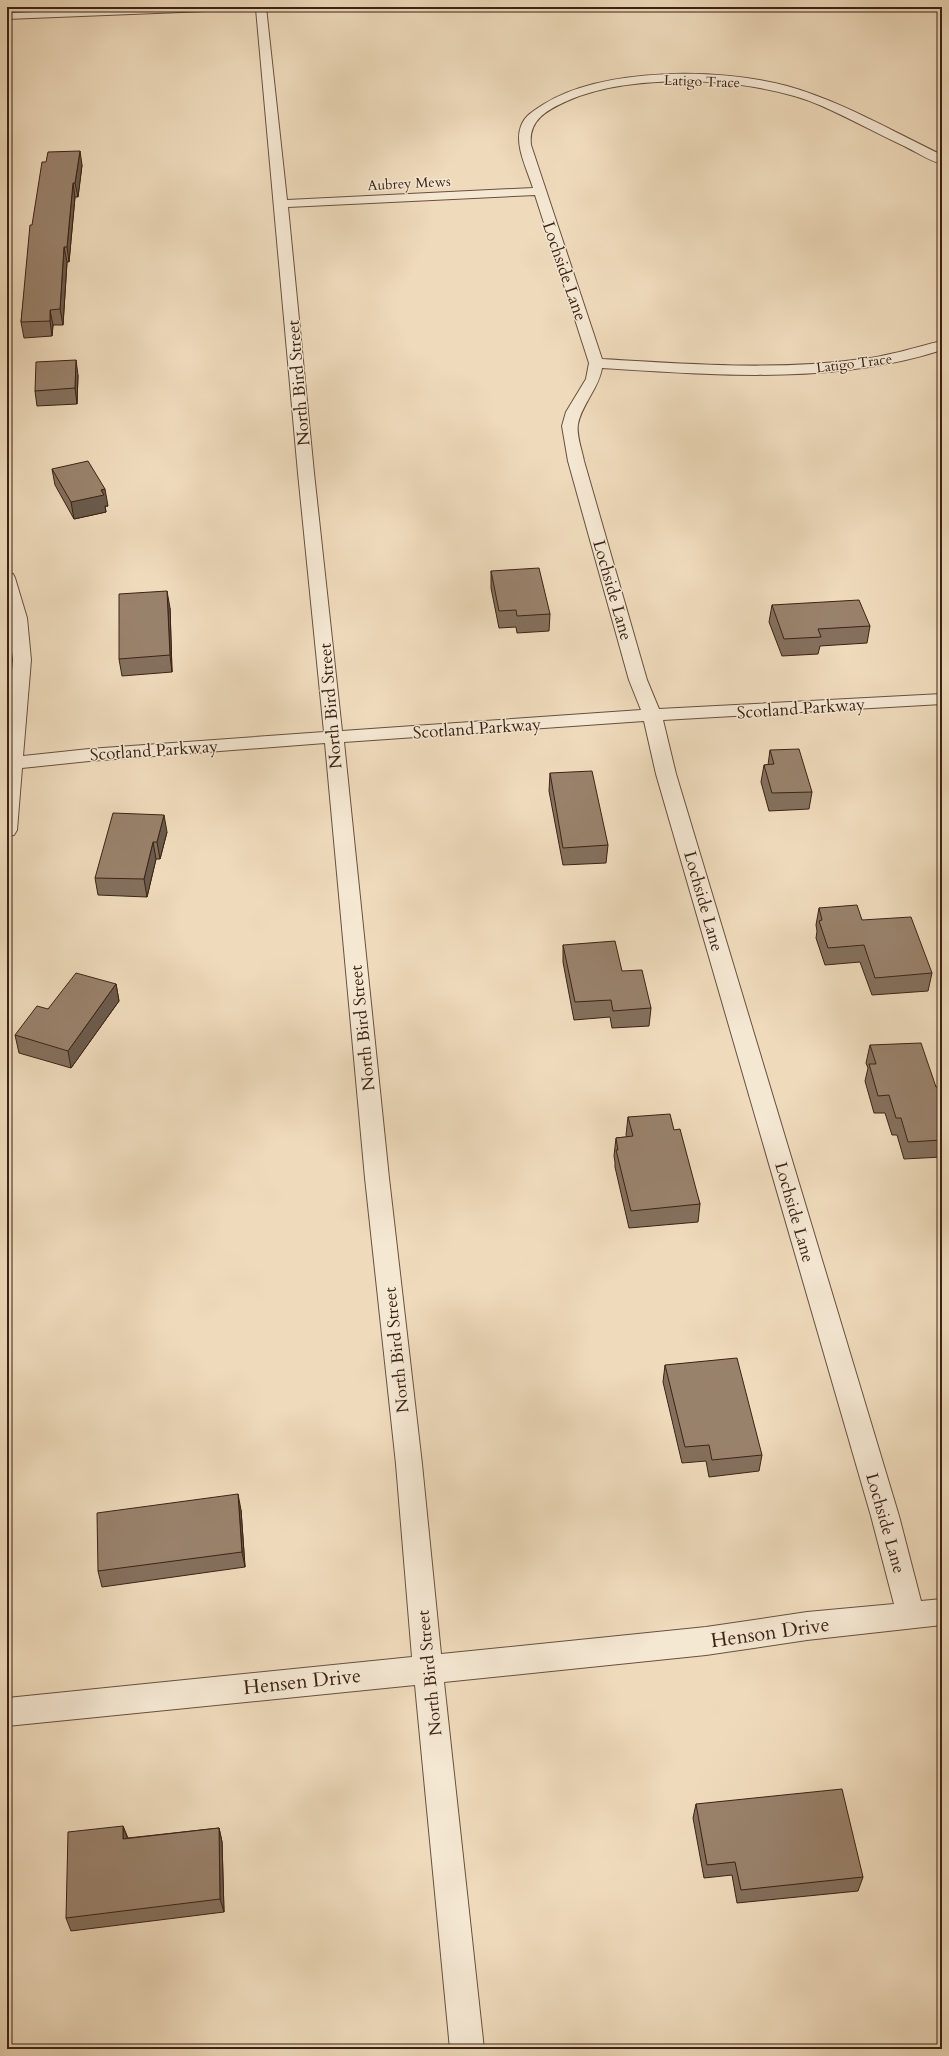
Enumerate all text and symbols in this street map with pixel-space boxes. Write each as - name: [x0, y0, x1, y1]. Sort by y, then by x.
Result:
- street label: Latigo Trace: [664, 71, 740, 92]
- street label: Aubrey Mews: [367, 172, 451, 195]
- street label: Lochside Lane: [537, 219, 592, 324]
- street label: North Bird Street: [281, 318, 315, 447]
- street label: Latigo Trace: [815, 349, 893, 378]
- street label: Lochside Lane: [587, 537, 638, 643]
- street label: North Bird Street: [313, 641, 347, 770]
- street label: Scotland Parkway: [736, 693, 866, 724]
- street label: Scotland Parkway: [412, 713, 542, 744]
- street label: Scotland Parkway: [89, 735, 219, 766]
- street label: Lochside Lane: [678, 848, 729, 954]
- street label: North Bird Street: [344, 963, 381, 1092]
- street label: Lochside Lane: [769, 1159, 820, 1265]
- street label: North Bird Street: [378, 1285, 415, 1414]
- street label: Lochside Lane: [860, 1470, 911, 1576]
- street label: North Bird Street: [411, 1608, 448, 1737]
- street label: Henson Drive: [709, 1611, 831, 1654]
- street label: Hensen Drive: [242, 1662, 362, 1701]

